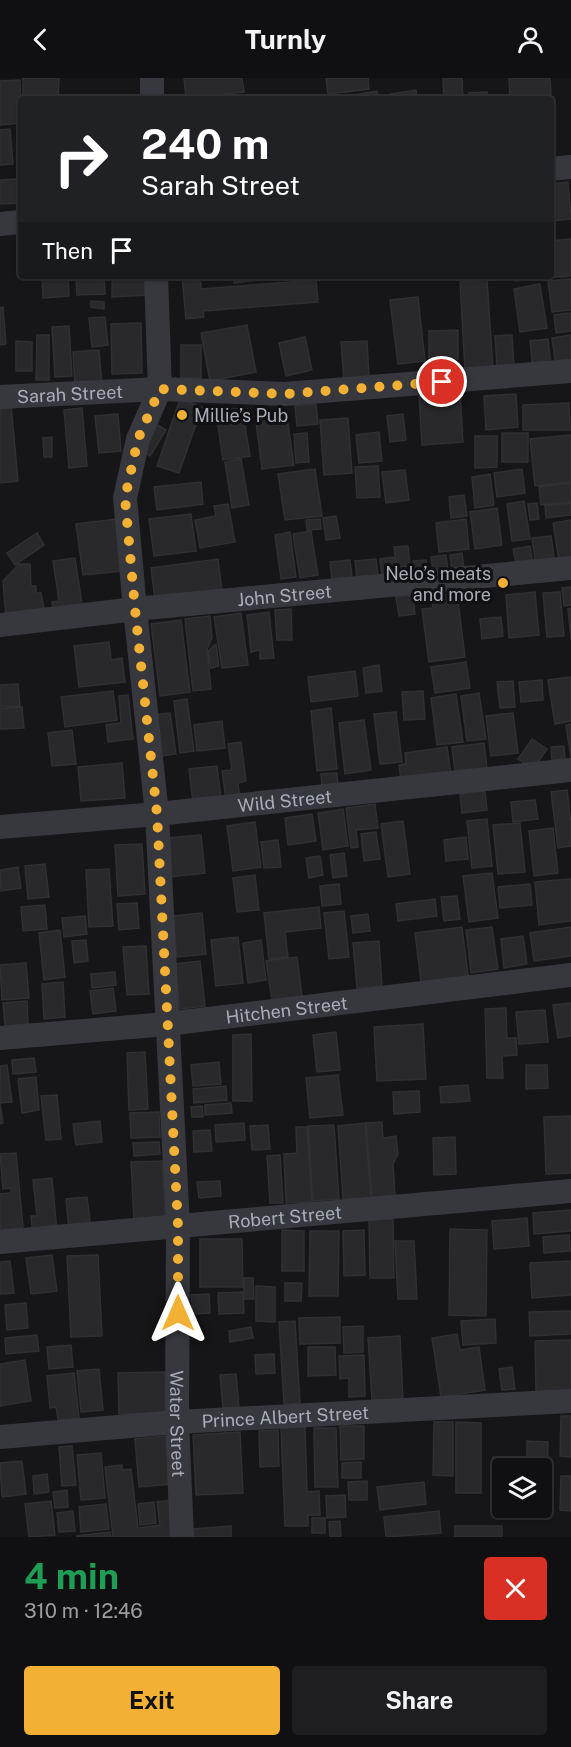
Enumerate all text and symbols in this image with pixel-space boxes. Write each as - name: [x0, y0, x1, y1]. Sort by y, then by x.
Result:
- icon: back: [24, 23, 57, 56]
- text: Turnly: [245, 23, 326, 55]
- icon: person: [514, 23, 547, 56]
- text: 240 m: [141, 119, 269, 168]
- icon: right: [42, 120, 120, 198]
- text: Sarah Street: [141, 169, 300, 201]
- icon: arrive: [105, 234, 138, 267]
- text: Then: [42, 238, 93, 264]
- pin: [416, 356, 467, 407]
- icon: arrive: [425, 365, 458, 398]
- street label: Sarah Street: [16, 380, 123, 407]
- place label: Millie’s Pub: [194, 405, 288, 426]
- marker: Millie’s Pub: [175, 408, 189, 422]
- place label: Nelo’s meats and more: [385, 563, 491, 605]
- marker: Nelo’s meats and more: [496, 576, 510, 590]
- street label: John Street: [236, 580, 333, 610]
- street label: Wild Street: [237, 785, 333, 816]
- street label: Hitchen Street: [224, 992, 349, 1027]
- street label: Robert Street: [227, 1201, 342, 1232]
- position arrow: [146, 1281, 210, 1345]
- street label: Water Street: [166, 1370, 190, 1478]
- street label: Prince Albert Street: [201, 1401, 369, 1431]
- map controls: [492, 1458, 552, 1518]
- button: layers: [492, 1458, 552, 1518]
- text: 4 min: [24, 1555, 119, 1597]
- button: close: [484, 1557, 547, 1620]
- text: 310 m · 12:46: [24, 1599, 143, 1623]
- button: Exit: [24, 1666, 280, 1735]
- button: Share: [292, 1666, 547, 1735]

